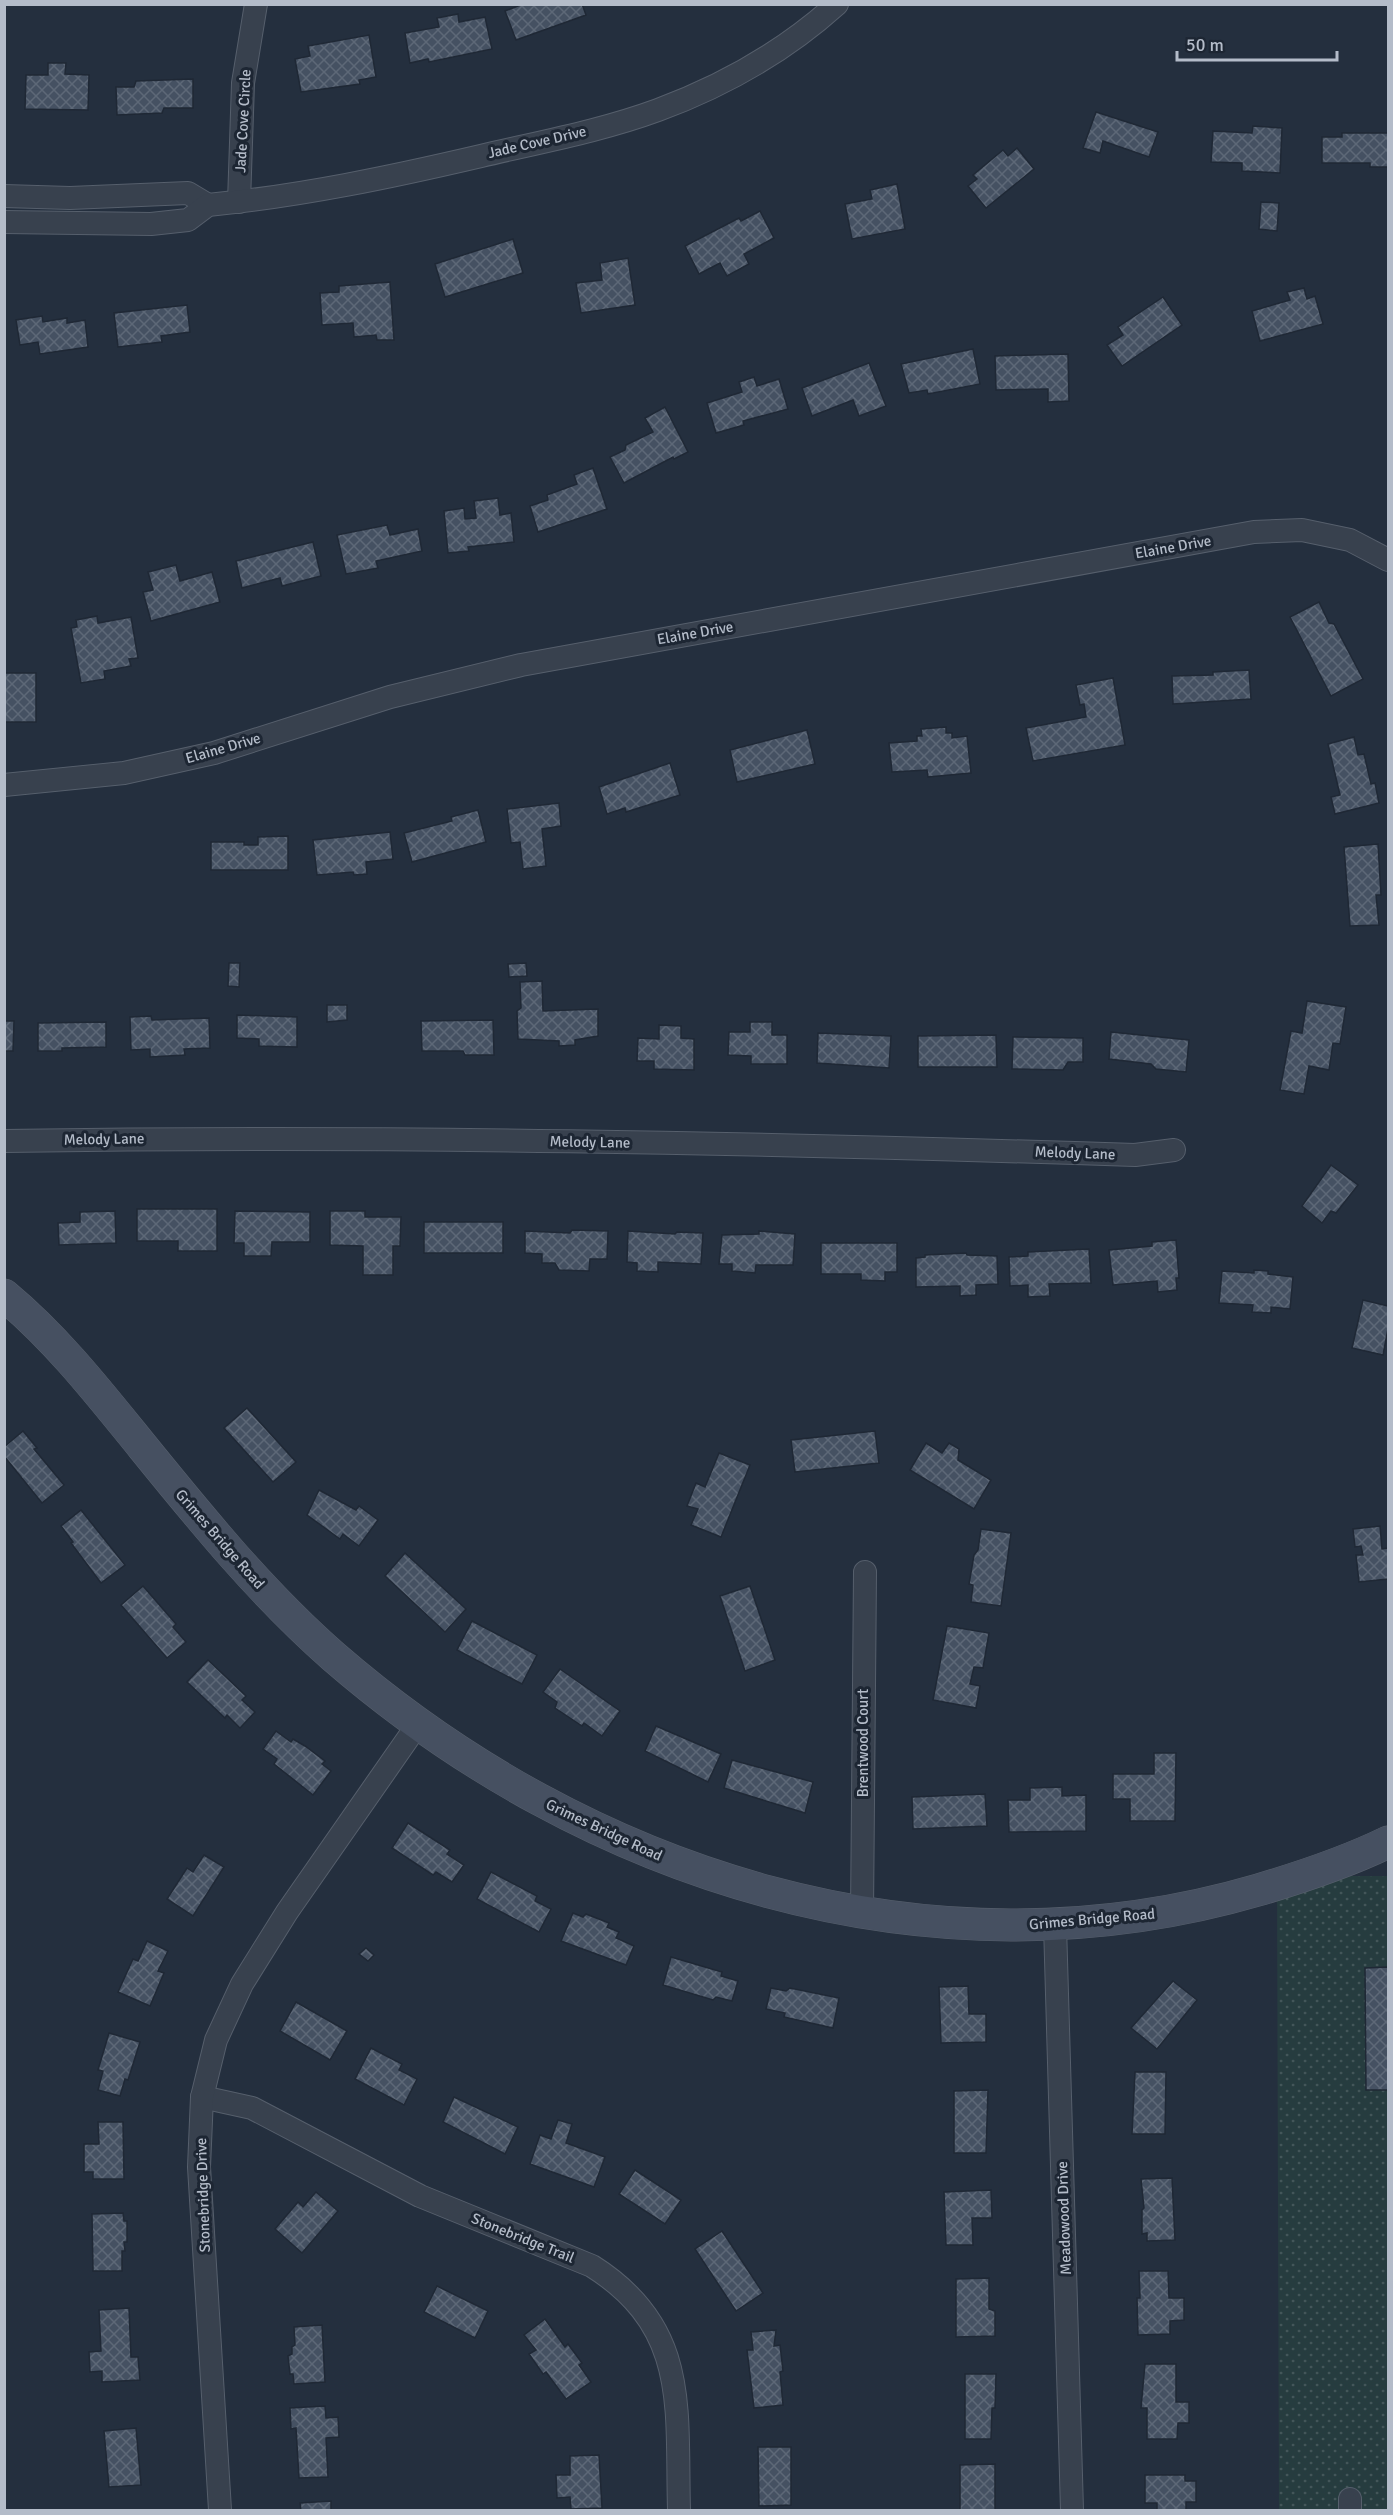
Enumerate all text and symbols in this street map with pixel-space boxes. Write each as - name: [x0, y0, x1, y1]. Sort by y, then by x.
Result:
- scale bar: [1177, 24, 1338, 62]
- text: 50 m: [1186, 34, 1224, 56]
- street label: Jade Cove Circle: [231, 69, 255, 173]
- street label: Jade Cove Drive: [486, 122, 588, 162]
- street label: Elaine Drive: [1133, 531, 1213, 563]
- street label: Elaine Drive: [655, 617, 735, 649]
- street label: Elaine Drive: [183, 729, 263, 767]
- street label: Melody Lane: [63, 1129, 145, 1149]
- street label: Melody Lane: [549, 1132, 631, 1152]
- street label: Melody Lane: [1034, 1143, 1116, 1163]
- street label: Grimes Bridge Road: [172, 1485, 268, 1593]
- street label: Brentwood Court: [854, 1689, 872, 1797]
- street label: Grimes Bridge Road: [543, 1795, 665, 1865]
- street label: Grimes Bridge Road: [1028, 1905, 1156, 1933]
- street label: Stonebridge Drive: [192, 2137, 214, 2253]
- street label: Meadowood Drive: [1053, 2161, 1075, 2275]
- street label: Stonebridge Trail: [469, 2209, 577, 2267]

